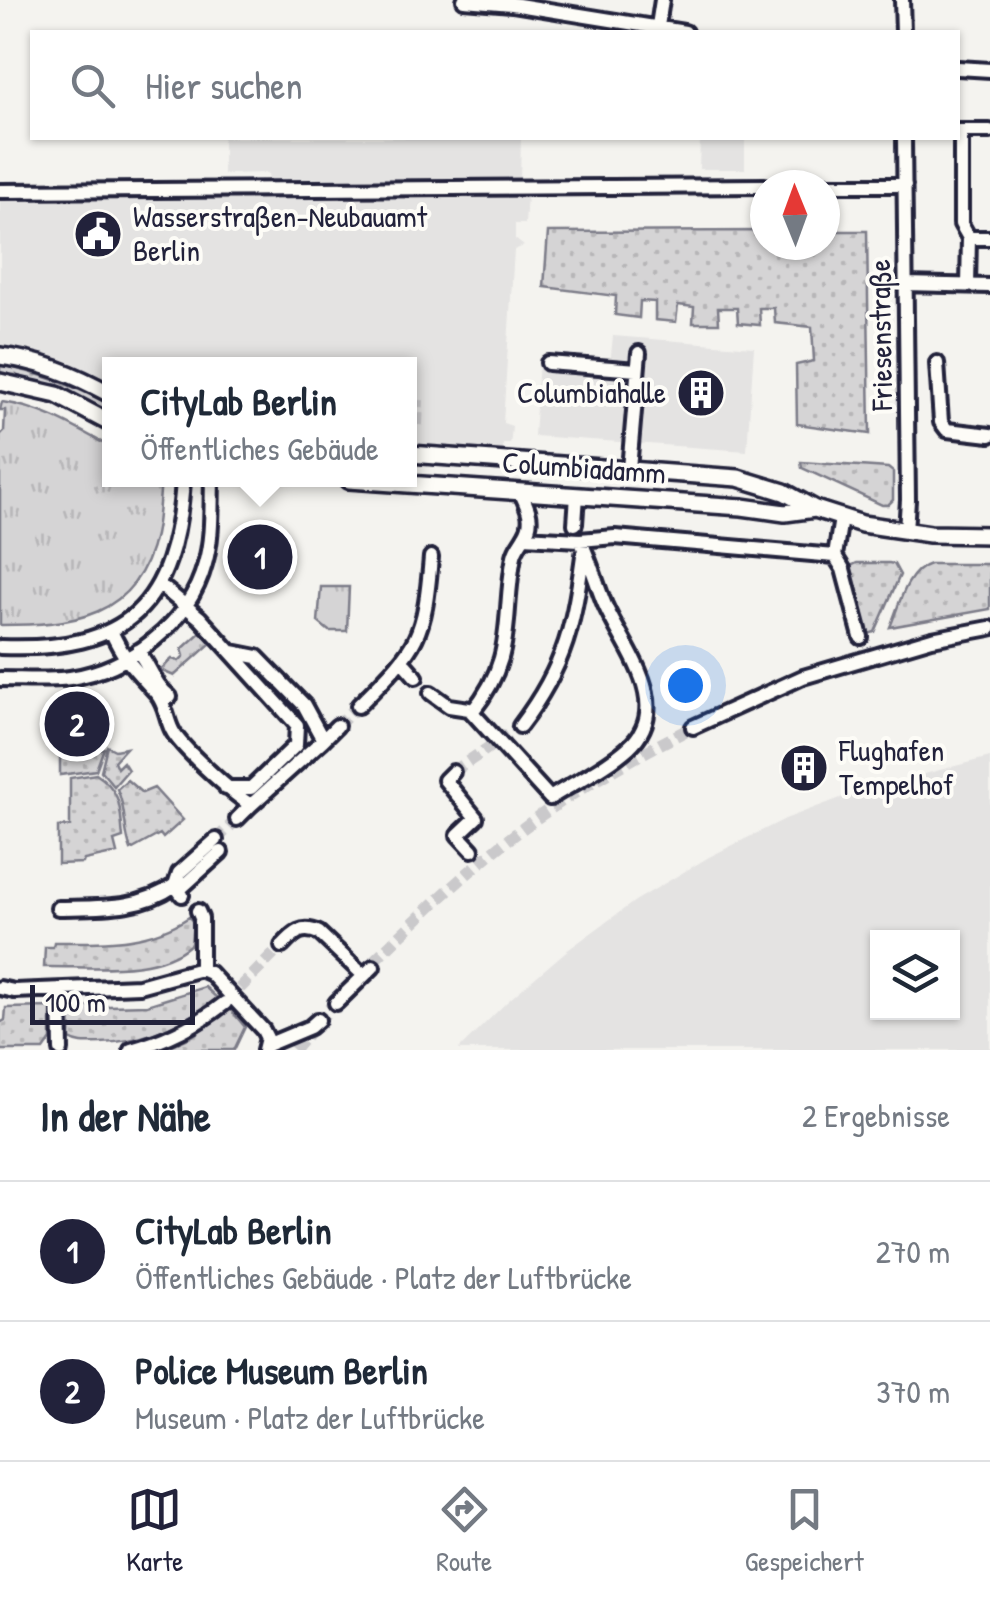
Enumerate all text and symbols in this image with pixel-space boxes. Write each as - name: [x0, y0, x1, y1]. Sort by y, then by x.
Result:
- search box: [30, 30, 960, 140]
- icon: search: [65, 58, 120, 113]
- text: Hier suchen: [145, 59, 303, 111]
- north arrow: [750, 170, 840, 260]
- place label: Wasserstraßen-Neubauamt Berlin: [133, 196, 428, 270]
- public building icon: Wasserstraßen-Neubauamt Berlin: [72, 208, 124, 260]
- street label: Friesenstraße: [859, 259, 901, 412]
- popup: [102, 357, 417, 487]
- building icon: Columbiahalle: [675, 367, 727, 419]
- place label: Columbiahalle: [517, 372, 666, 412]
- text: CityLab Berlin: [140, 375, 337, 427]
- text: Öffentliches Gebäude: [140, 427, 379, 470]
- street label: Columbiadamm: [501, 441, 667, 493]
- pin: 1: [228, 520, 292, 594]
- your location: [660, 660, 711, 711]
- pin: 2: [44, 686, 110, 762]
- place label: Flughafen Tempelhof: [838, 730, 954, 804]
- building icon: Flughafen Tempelhof: [778, 742, 830, 794]
- map controls: [870, 930, 960, 1020]
- button: layers: [870, 930, 960, 1020]
- scale bar: [30, 980, 195, 1024]
- text: 100 m: [45, 983, 106, 1021]
- text: In der Nähe: [40, 1087, 211, 1144]
- text: 2 Ergebnisse: [802, 1094, 950, 1137]
- text: CityLab Berlin: [135, 1204, 332, 1256]
- text: 1: [67, 1230, 78, 1273]
- text: 270 m: [876, 1230, 950, 1273]
- text: Öffentliches Gebäude · Platz der Luftbrücke: [135, 1256, 632, 1299]
- text: Police Museum Berlin: [135, 1344, 428, 1396]
- text: 2: [65, 1370, 80, 1413]
- text: 370 m: [876, 1370, 950, 1413]
- text: Museum · Platz der Luftbrücke: [135, 1396, 485, 1439]
- tab: Karte: [126, 1482, 184, 1580]
- tab: Route: [436, 1482, 492, 1580]
- tab: Gespeichert: [745, 1482, 864, 1580]

